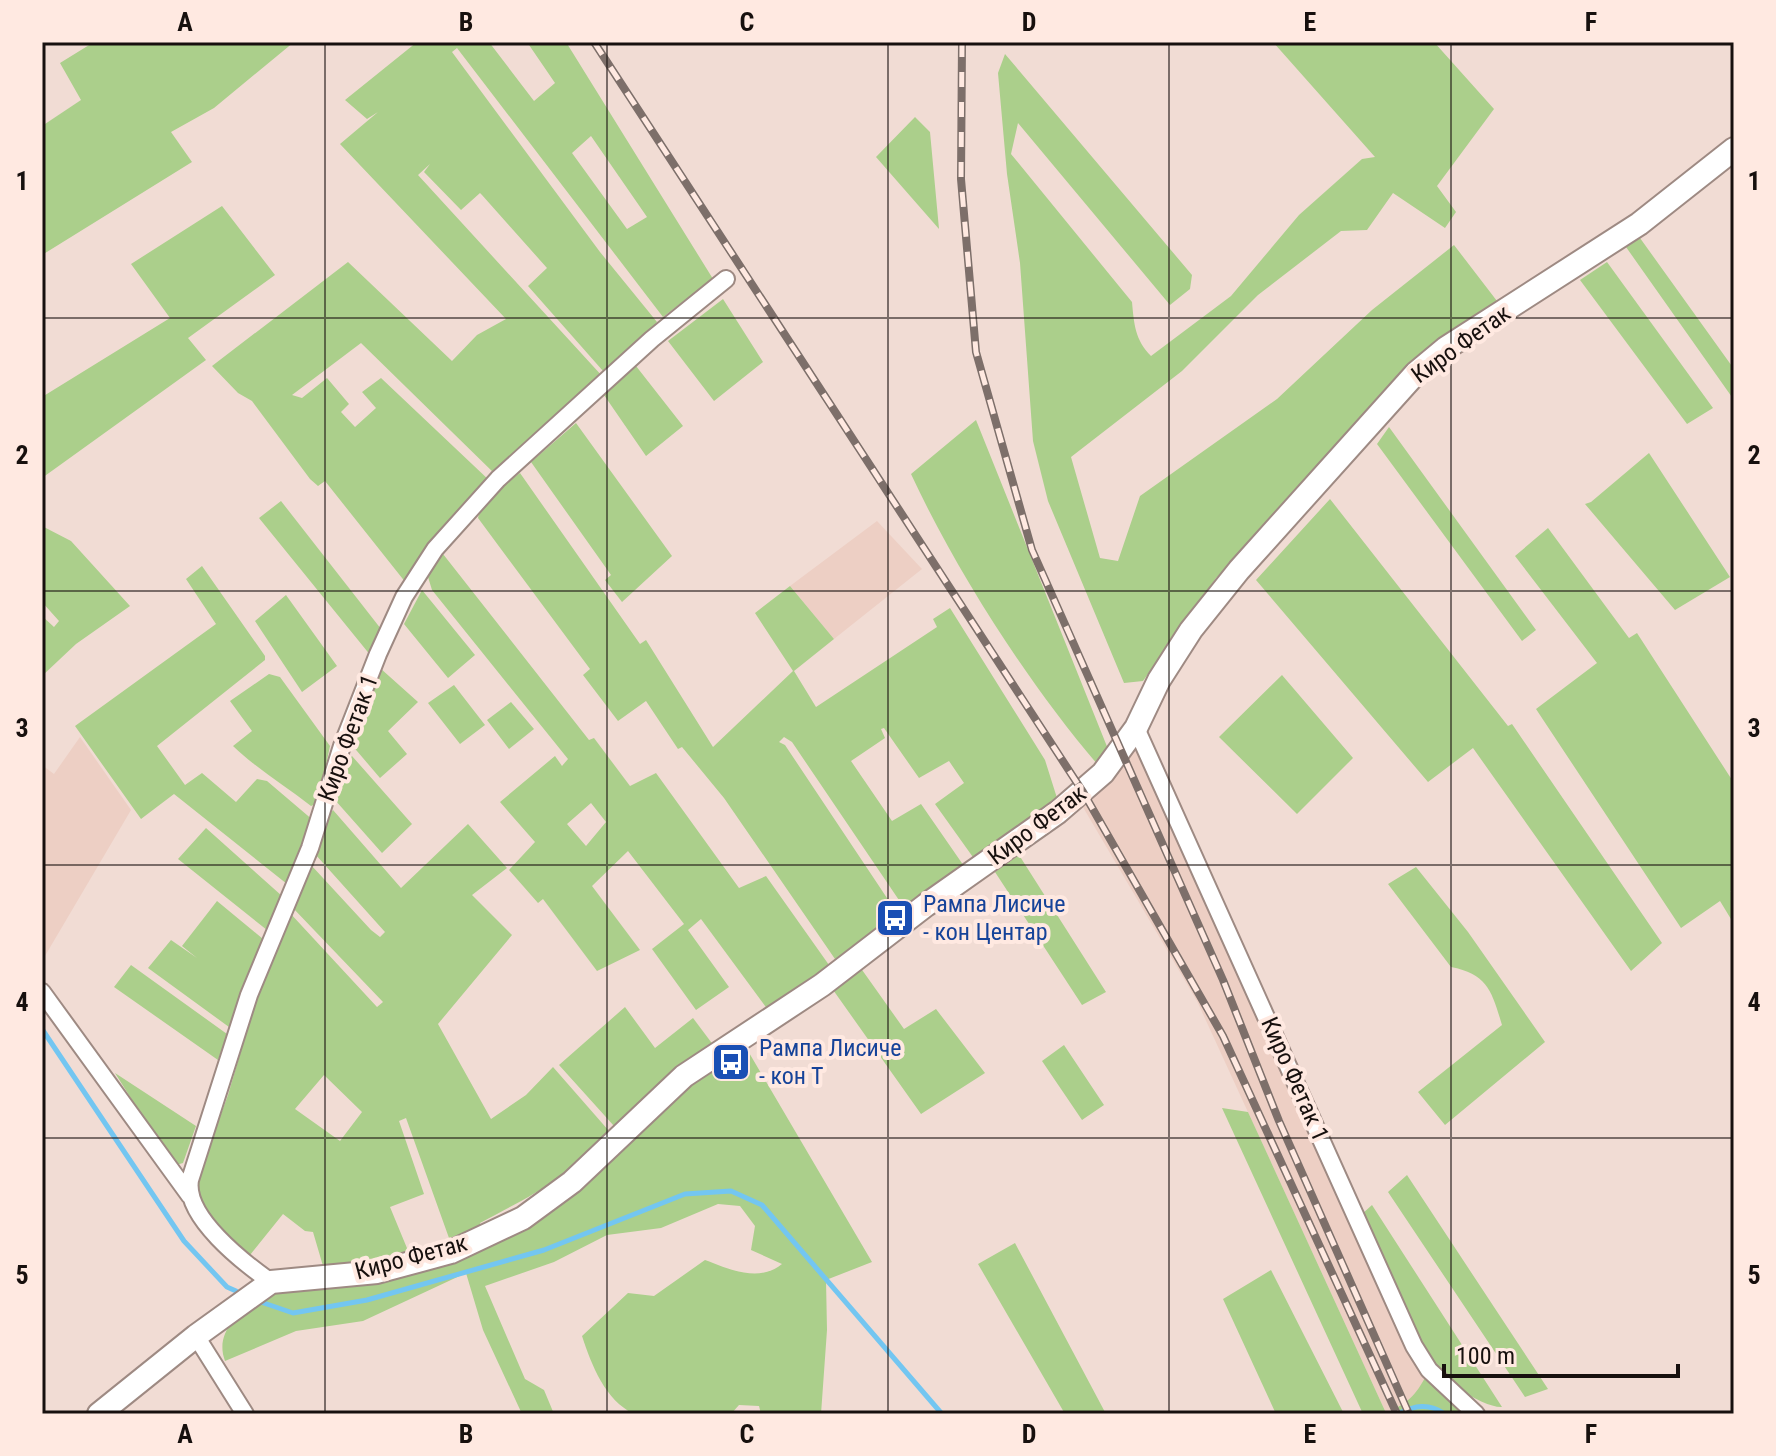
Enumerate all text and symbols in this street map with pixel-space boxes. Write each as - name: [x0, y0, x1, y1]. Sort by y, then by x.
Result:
- text: A: [177, 7, 193, 37]
- text: B: [459, 7, 473, 37]
- text: C: [740, 7, 755, 37]
- text: D: [1022, 7, 1036, 37]
- text: E: [1304, 7, 1317, 37]
- text: F: [1585, 7, 1597, 37]
- text: 1: [15, 166, 29, 196]
- text: 1: [1747, 166, 1761, 196]
- street label: Киро Фетак: [1406, 299, 1516, 389]
- text: 2: [15, 440, 29, 470]
- text: 2: [1747, 440, 1761, 470]
- street label: Киро Фетак 1: [312, 671, 384, 805]
- text: 3: [15, 713, 29, 743]
- text: 3: [1747, 713, 1761, 743]
- street label: Киро Фетак: [983, 779, 1092, 871]
- place label: Рампа Лисиче - кон Центар: [923, 890, 1065, 946]
- bus stop icon: Рампа Лисиче - кон Центар: [874, 897, 916, 939]
- text: 4: [15, 987, 29, 1017]
- text: 4: [1747, 987, 1761, 1017]
- street label: Киро Фетак 1: [1255, 1013, 1335, 1145]
- place label: Рампа Лисиче - кон Т: [759, 1034, 901, 1090]
- bus stop icon: Рампа Лисиче - кон Т: [710, 1041, 752, 1083]
- street label: Киро Фетак: [352, 1228, 471, 1285]
- text: 5: [15, 1260, 29, 1290]
- text: 5: [1747, 1260, 1761, 1290]
- scale bar: [1444, 1328, 1678, 1378]
- text: 100 m: [1456, 1342, 1515, 1370]
- text: A: [177, 1419, 193, 1449]
- text: B: [459, 1419, 473, 1449]
- text: C: [740, 1419, 755, 1449]
- text: D: [1022, 1419, 1036, 1449]
- text: E: [1304, 1419, 1317, 1449]
- text: F: [1585, 1419, 1597, 1449]

